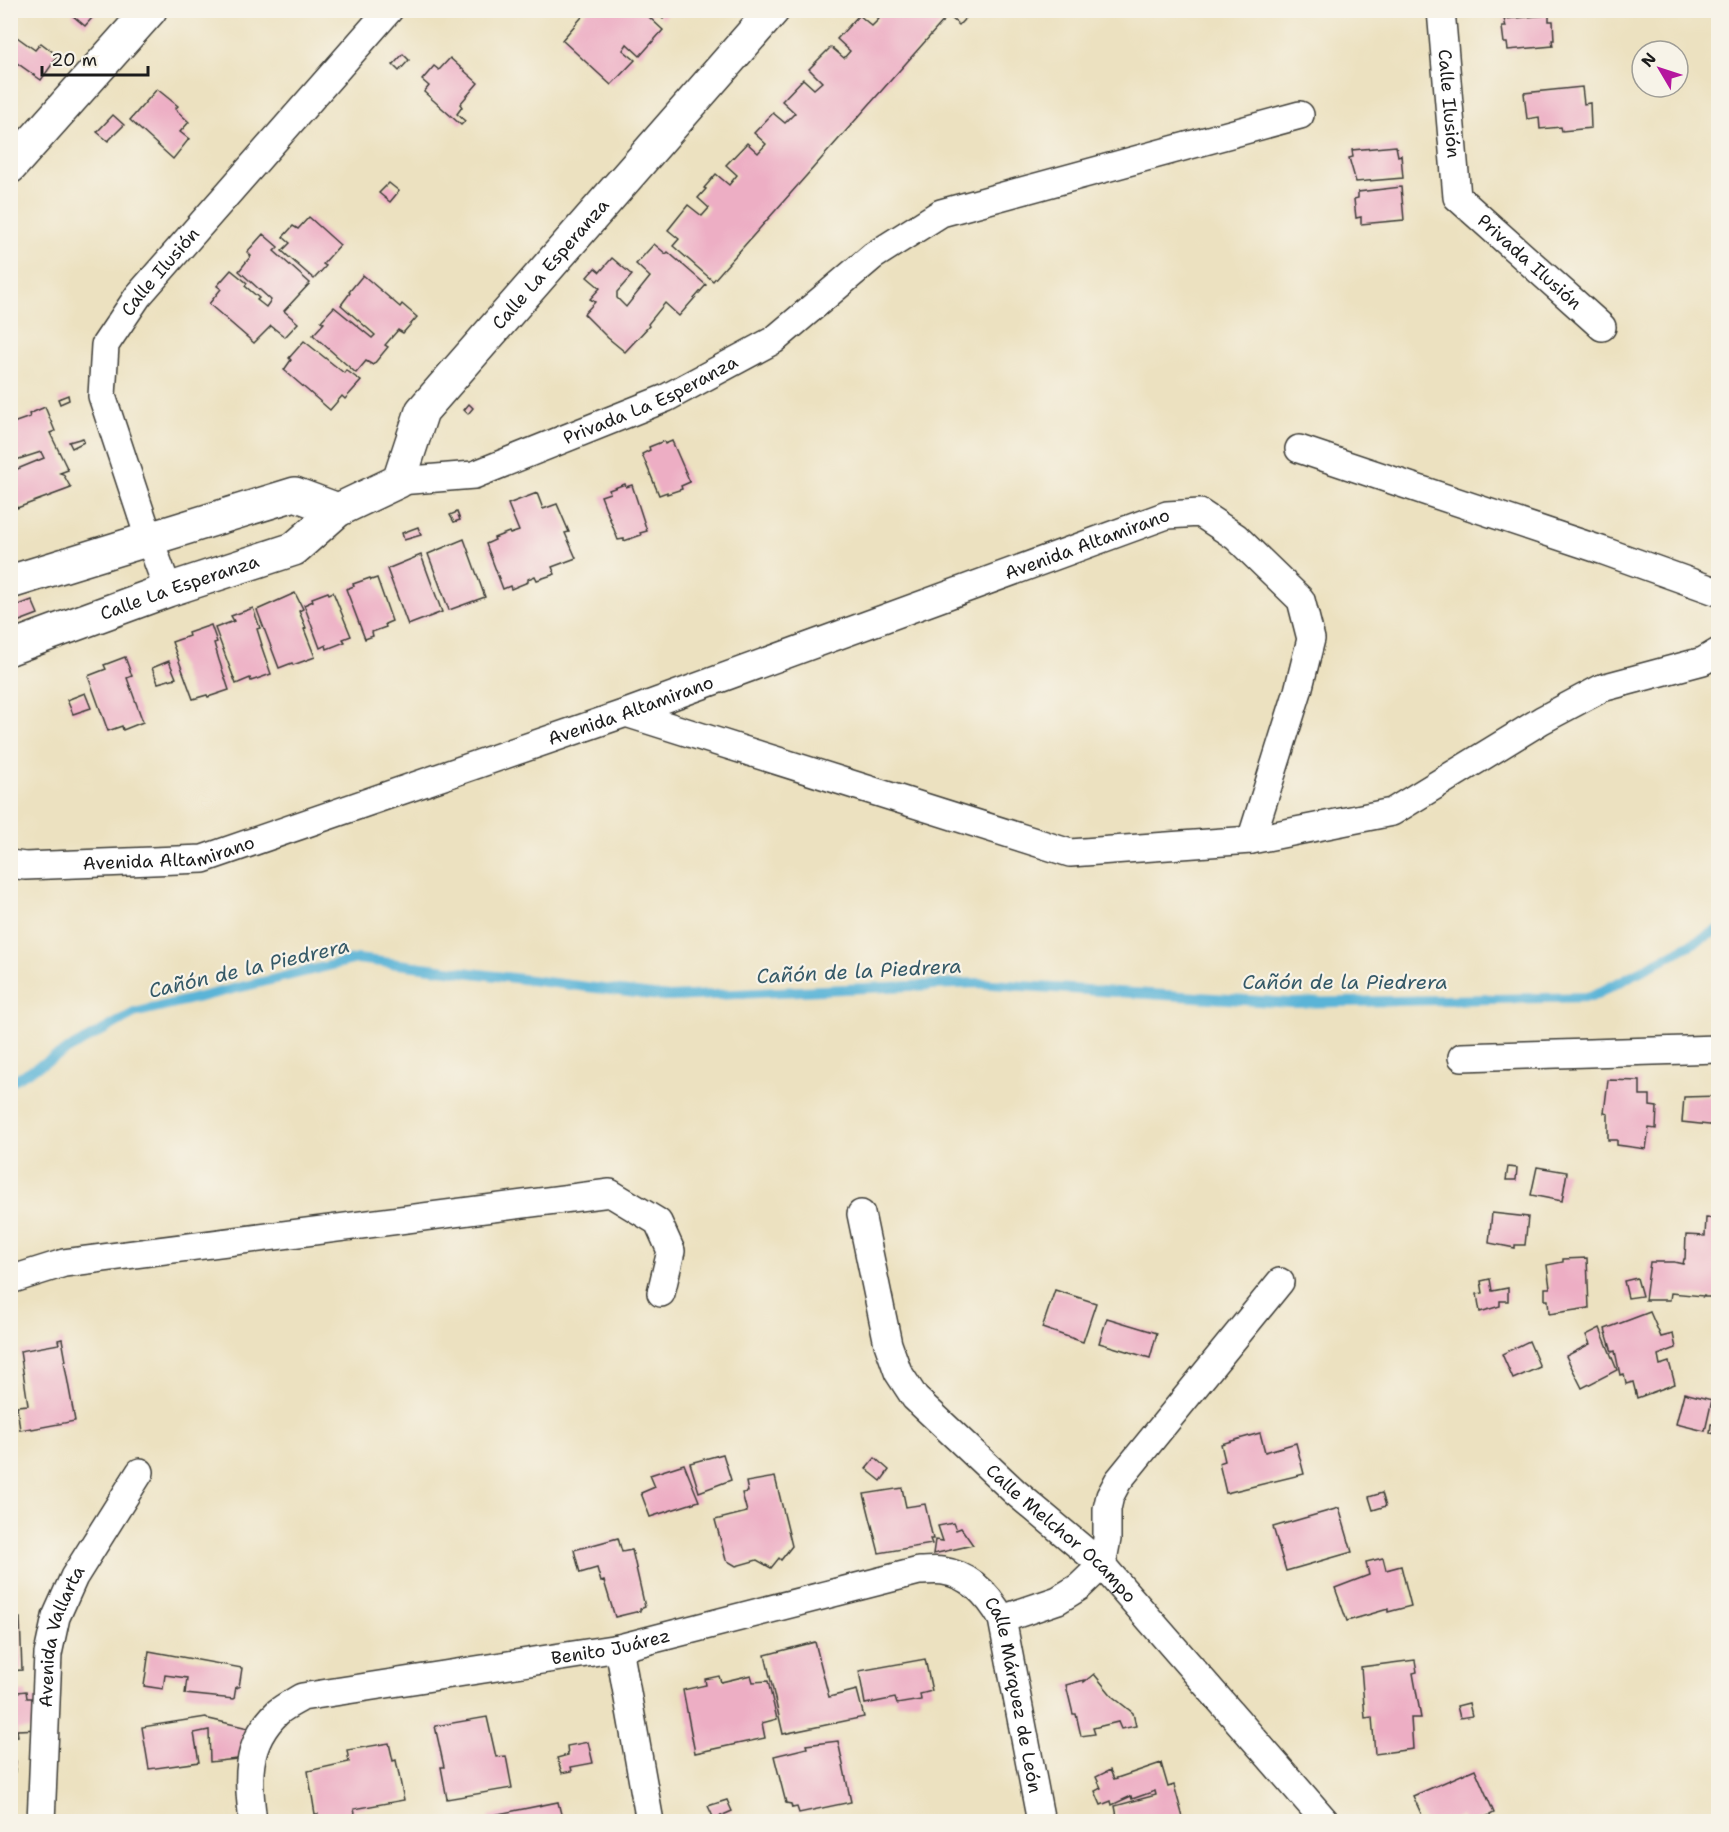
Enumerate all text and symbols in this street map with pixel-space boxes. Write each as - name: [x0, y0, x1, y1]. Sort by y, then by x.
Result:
- scale bar: [42, 39, 148, 77]
- north arrow: [1630, 39, 1690, 99]
- text: 20 m: [51, 48, 97, 72]
- street label: Calle Ilusión: [1432, 48, 1466, 159]
- text: N: [1637, 48, 1661, 71]
- street label: Calle La Esperanza: [487, 194, 614, 335]
- street label: Privada Ilusión: [1472, 209, 1587, 315]
- street label: Calle Ilusión: [116, 222, 205, 321]
- street label: Privada La Esperanza: [560, 350, 742, 450]
- street label: Avenida Altamirano: [1001, 503, 1173, 585]
- street label: Calle La Esperanza: [97, 549, 262, 626]
- street label: Avenida Altamirano: [545, 670, 717, 751]
- street label: Avenida Altamirano: [82, 830, 258, 876]
- water label: Cañón de la Piedrera: [146, 932, 352, 1004]
- water label: Cañón de la Piedrera: [756, 953, 962, 989]
- water label: Cañón de la Piedrera: [1242, 969, 1448, 995]
- street label: Calle Melchor Ocampo: [981, 1459, 1142, 1608]
- street label: Avenida Vallarta: [34, 1561, 90, 1708]
- street label: Calle Márquez de León: [979, 1592, 1047, 1795]
- street label: Benito Juárez: [549, 1623, 673, 1670]

